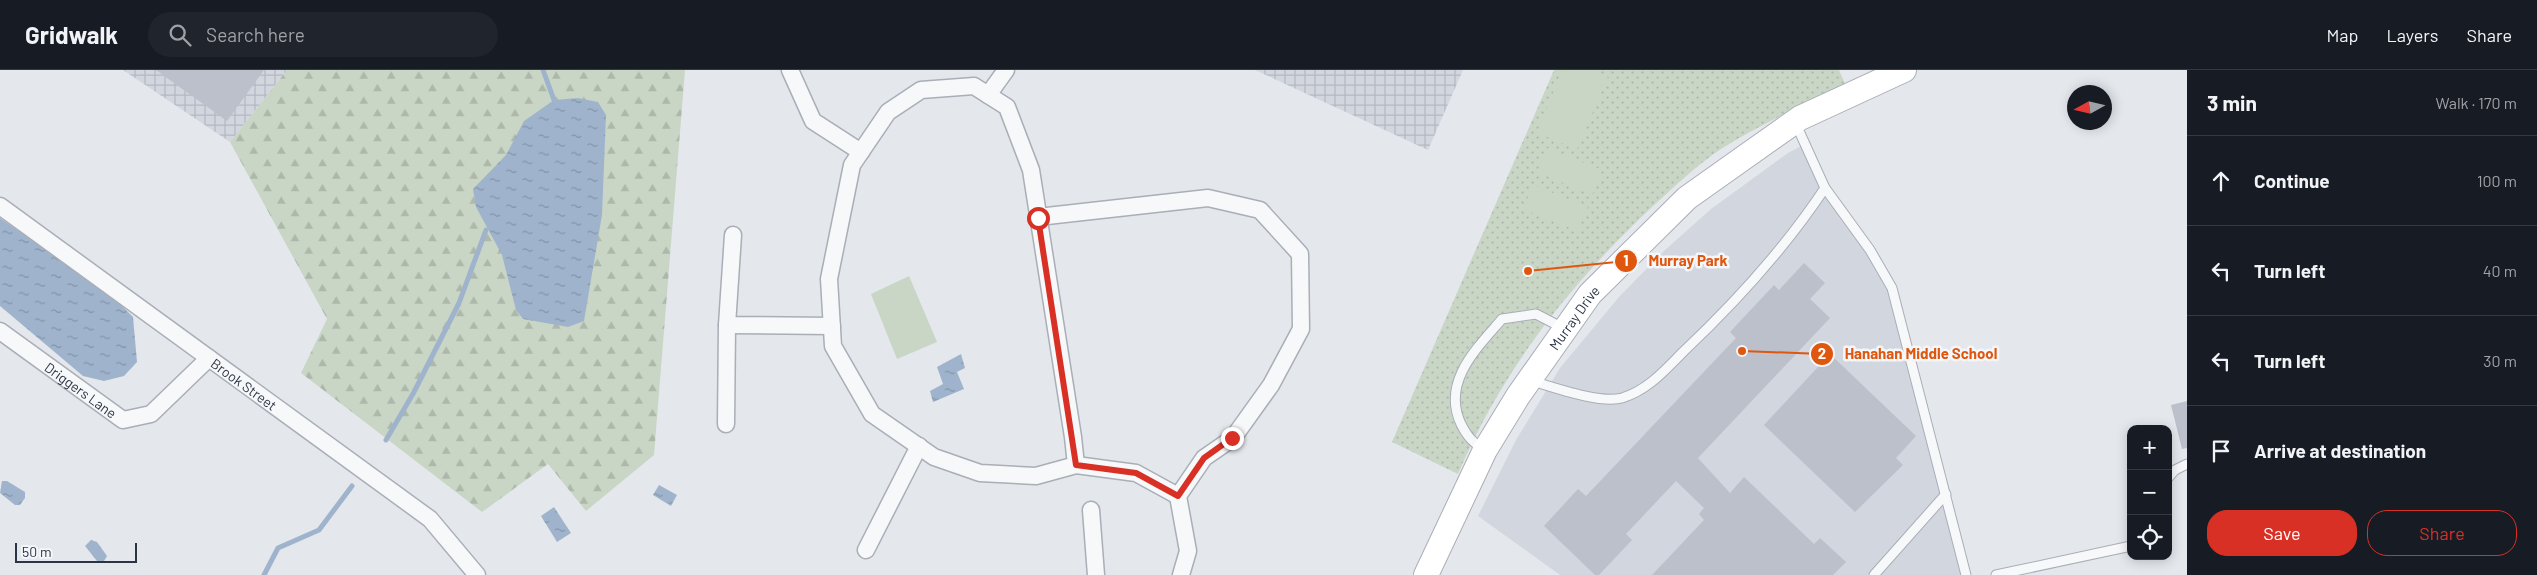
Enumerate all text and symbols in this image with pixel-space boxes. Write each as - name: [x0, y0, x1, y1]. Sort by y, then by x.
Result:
- search box: [148, 12, 498, 57]
- text: Gridwalk: [25, 20, 118, 49]
- icon: search: [166, 21, 194, 49]
- text: Search here: [206, 23, 305, 46]
- text: Map: [2326, 24, 2358, 46]
- text: Layers: [2386, 24, 2439, 46]
- text: Share: [2467, 24, 2512, 46]
- north arrow: [2067, 85, 2112, 130]
- text: 3 min: [2207, 90, 2257, 115]
- text: Walk · 170 m: [2435, 93, 2517, 112]
- icon: ahead: [2207, 167, 2235, 195]
- text: Continue: [2254, 169, 2330, 192]
- text: 100 m: [2477, 171, 2517, 190]
- route start: [1027, 207, 1050, 230]
- callout: Murray Park: [1614, 246, 1738, 276]
- text: 1: [1623, 251, 1629, 269]
- text: Murray Park: [1648, 251, 1728, 269]
- icon: left: [2207, 257, 2235, 285]
- text: Turn left: [2254, 259, 2325, 282]
- text: 40 m: [2483, 261, 2517, 280]
- street label: Murray Drive: [1545, 281, 1603, 353]
- callout: Hanahan Middle School: [1810, 339, 2008, 369]
- text: 2: [1818, 344, 1826, 362]
- text: Hanahan Middle School: [1845, 344, 1997, 362]
- icon: left: [2207, 347, 2235, 375]
- text: Turn left: [2254, 349, 2325, 372]
- text: 30 m: [2483, 351, 2517, 370]
- street label: Brook Street: [208, 354, 280, 413]
- street label: Driggers Lane: [42, 358, 120, 421]
- map controls: [2127, 425, 2172, 560]
- button: +: [2127, 425, 2172, 470]
- route end: [1221, 427, 1244, 450]
- icon: arrive: [2207, 437, 2235, 465]
- text: Arrive at destination: [2254, 439, 2426, 462]
- button: −: [2127, 470, 2172, 515]
- button: Save: [2207, 510, 2357, 556]
- button: Share: [2367, 510, 2517, 556]
- button: locate: [2127, 515, 2172, 560]
- scale bar: [15, 540, 138, 563]
- text: 50 m: [22, 543, 51, 560]

